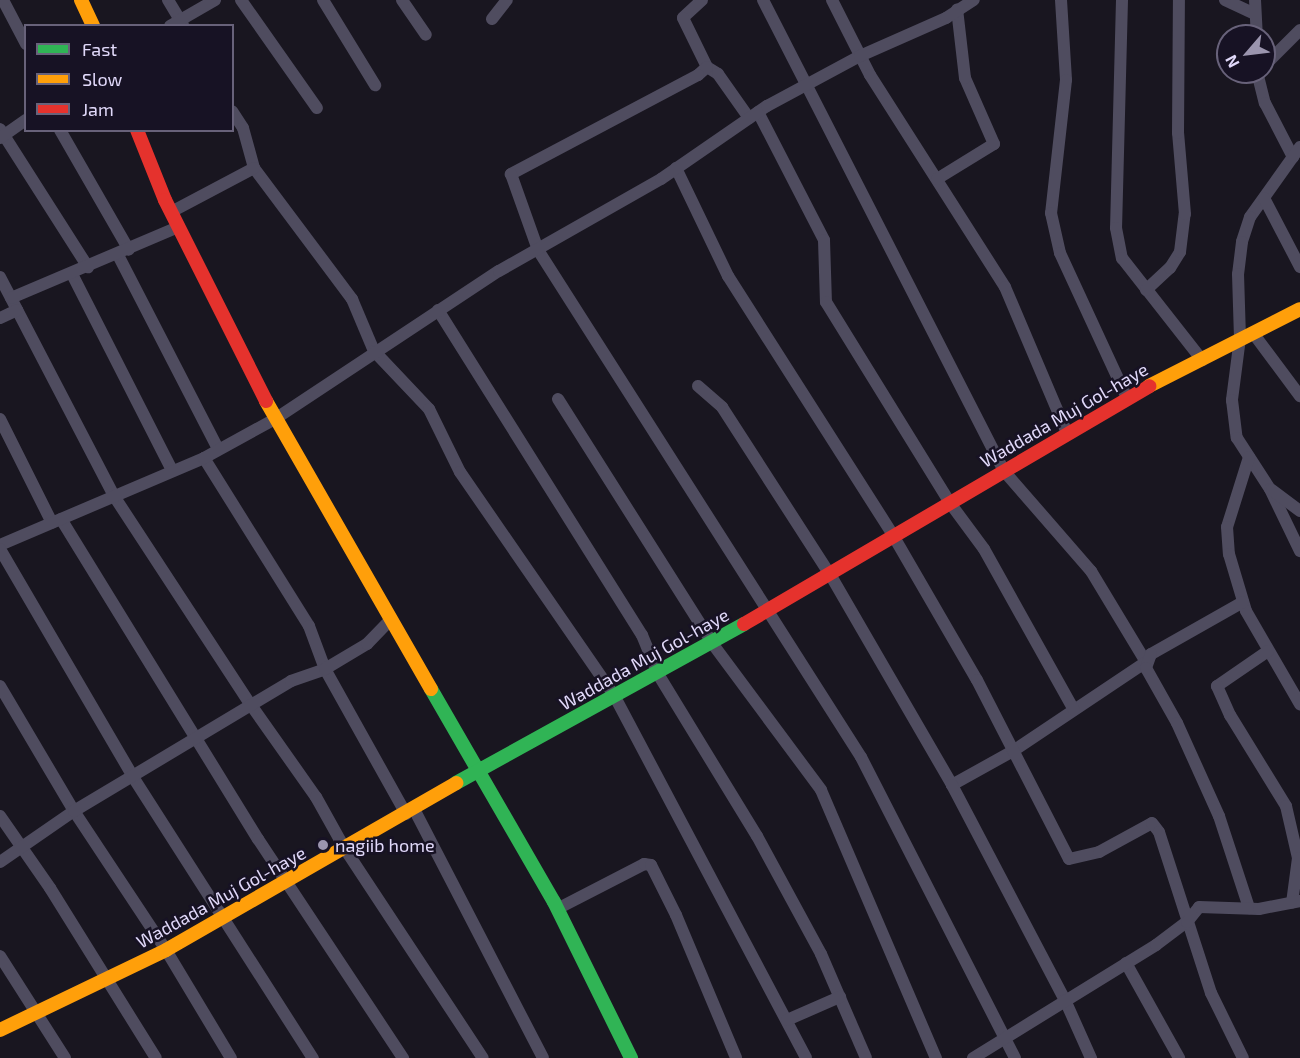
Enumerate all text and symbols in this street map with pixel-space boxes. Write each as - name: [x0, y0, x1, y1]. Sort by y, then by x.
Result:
- legend: [24, 24, 234, 132]
- north arrow: [1216, 24, 1276, 84]
- text: Fast: [82, 38, 117, 60]
- text: N: [1220, 52, 1243, 71]
- text: Slow: [82, 68, 122, 90]
- text: Jam: [82, 98, 114, 120]
- street label: Waddada Muj Gol-haye: [976, 358, 1152, 472]
- street label: Waddada Muj Gol-haye: [556, 603, 732, 715]
- place label: nagiib home: [335, 834, 435, 856]
- marker: nagiib home: [316, 838, 330, 852]
- street label: Waddada Muj Gol-haye: [133, 841, 309, 953]

